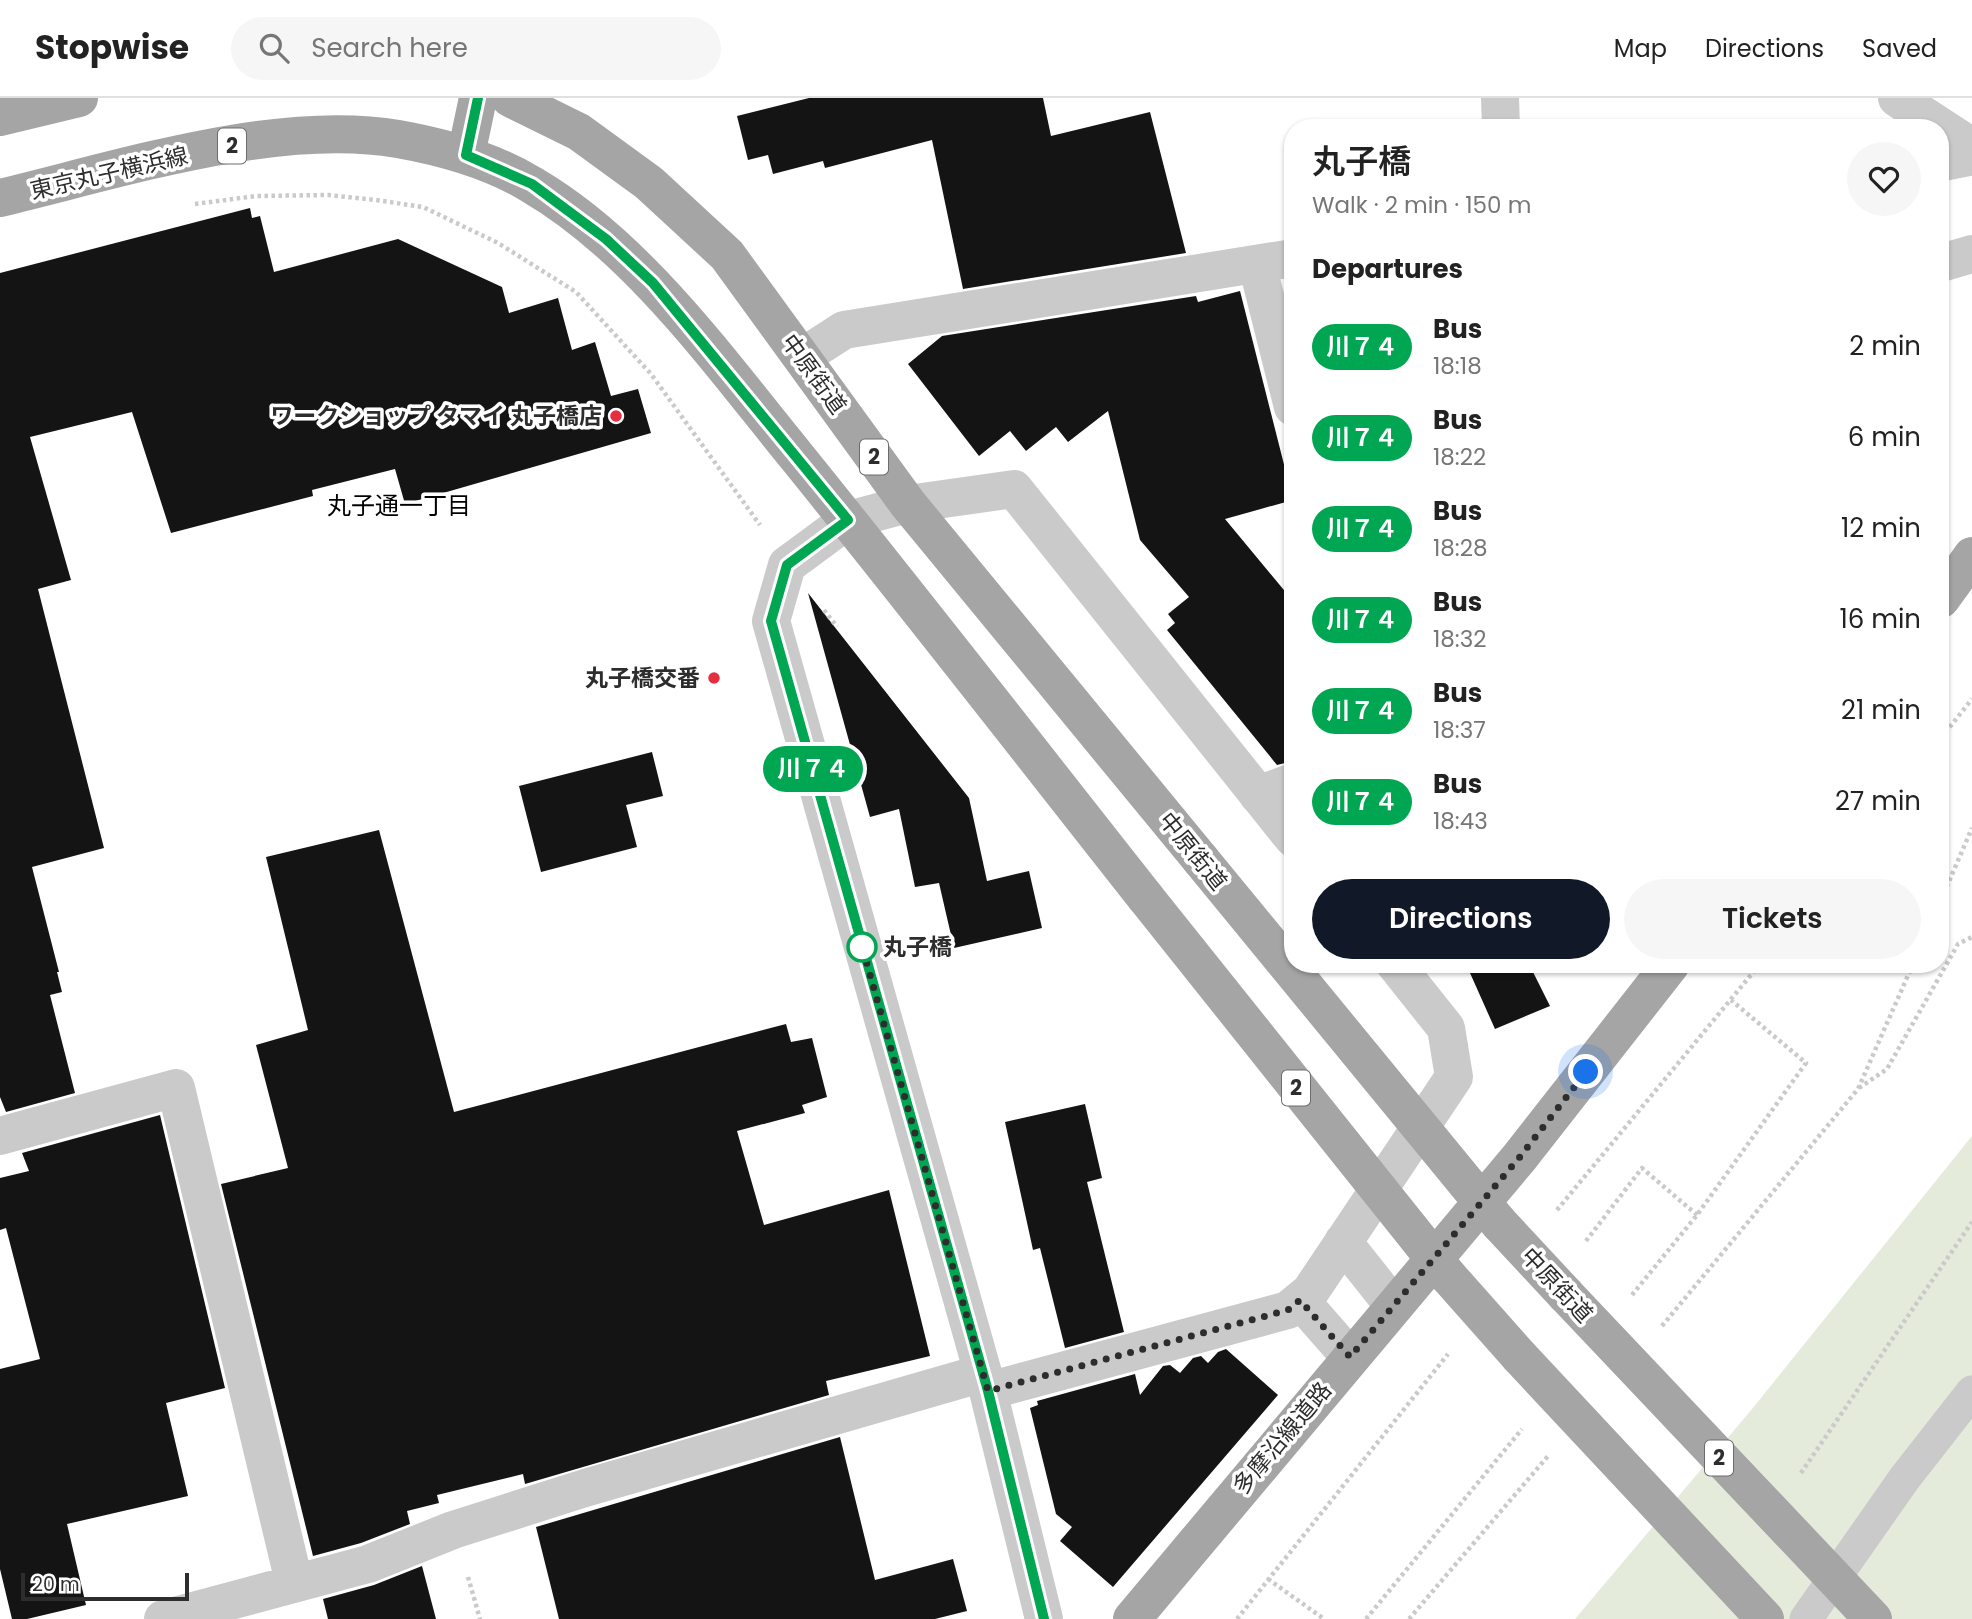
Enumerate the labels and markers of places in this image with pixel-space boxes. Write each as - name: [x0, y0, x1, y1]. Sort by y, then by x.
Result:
- place label: ワークショップ タマイ 丸子橋店: [270, 400, 602, 432]
- marker: ワークショップ タマイ 丸子橋店: [608, 408, 624, 424]
- place label: 丸子橋交番: [585, 662, 700, 694]
- marker: 丸子橋交番: [706, 670, 722, 686]
- place label: 丸子橋: [883, 931, 952, 963]
- marker: 丸子橋: [847, 932, 877, 962]

